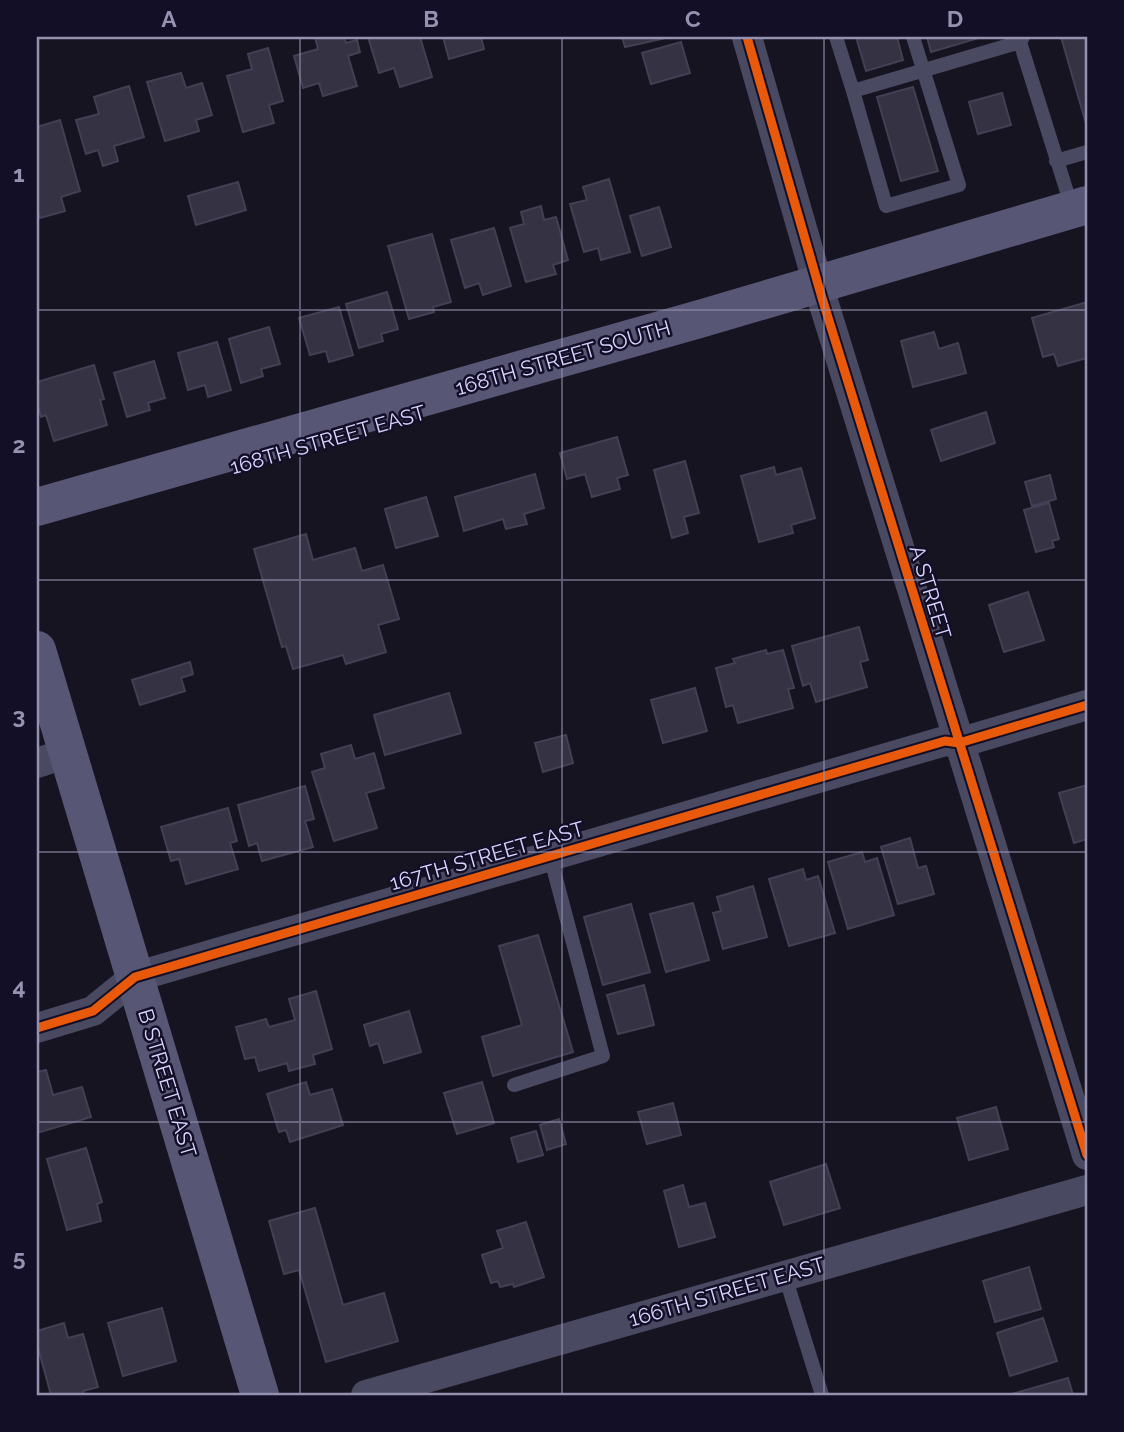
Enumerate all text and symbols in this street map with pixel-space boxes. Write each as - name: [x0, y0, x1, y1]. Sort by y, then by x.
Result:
- text: A: [161, 5, 177, 32]
- text: B: [423, 5, 439, 32]
- text: C: [685, 5, 701, 32]
- text: D: [947, 5, 963, 32]
- text: 1: [13, 160, 25, 187]
- street label: 168TH STREET SOUTH: [452, 315, 673, 400]
- street label: 168TH STREET EAST: [227, 400, 429, 479]
- text: 2: [13, 431, 25, 458]
- street label: A STREET: [904, 542, 957, 642]
- text: 3: [13, 702, 25, 729]
- street label: 167TH STREET EAST: [387, 816, 587, 895]
- text: 4: [12, 973, 26, 1000]
- street label: B STREET EAST: [133, 1006, 202, 1160]
- text: 5: [13, 1244, 26, 1271]
- street label: 166TH STREET EAST: [626, 1252, 828, 1331]

